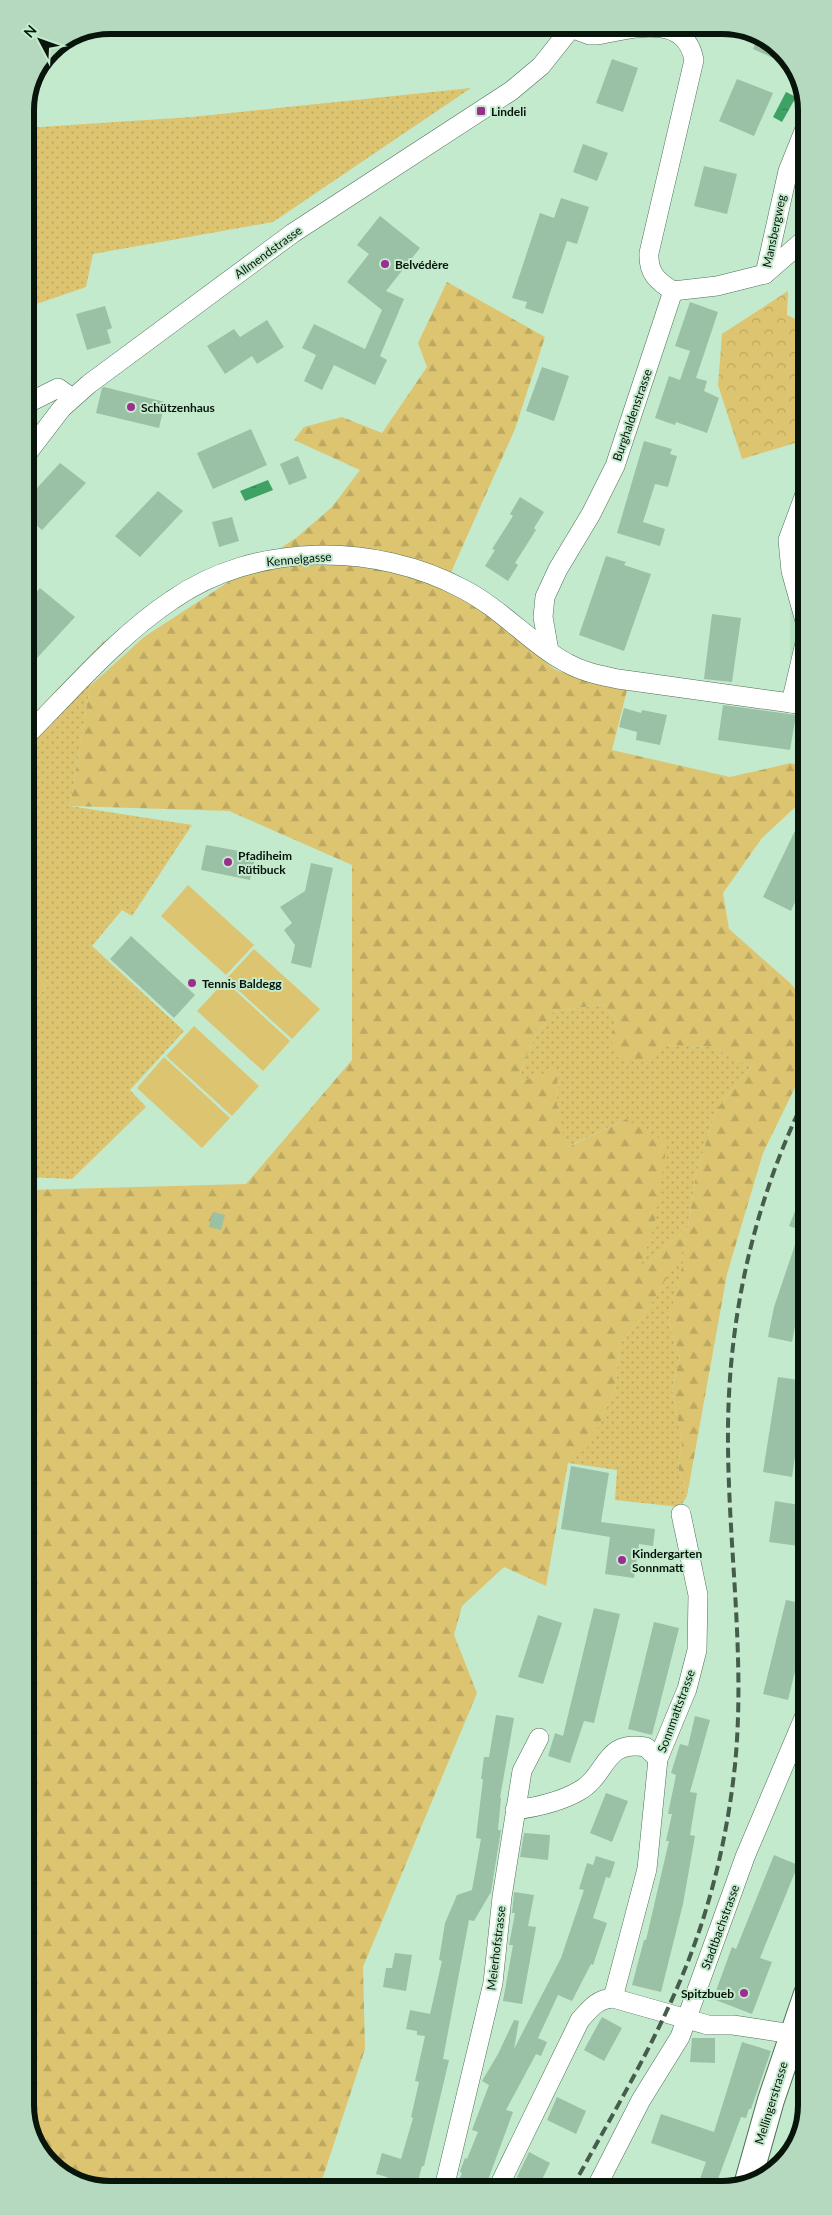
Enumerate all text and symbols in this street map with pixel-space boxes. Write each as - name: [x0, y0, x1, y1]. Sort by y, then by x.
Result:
- north arrow: [15, 15, 65, 65]
- text: N: [20, 21, 40, 41]
- place label: Lindeli: [491, 104, 526, 119]
- marker: Lindeli: [475, 105, 487, 117]
- street label: Mansbergweg: [759, 193, 789, 269]
- street label: Allmendstrasse: [231, 222, 305, 282]
- place label: Belvédère: [395, 257, 449, 272]
- marker: Belvédère: [379, 258, 391, 270]
- street label: Burghaldenstrasse: [609, 367, 655, 463]
- place label: Schützenhaus: [141, 400, 215, 415]
- marker: Schützenhaus: [125, 401, 137, 413]
- street label: Kennelgasse: [266, 549, 332, 569]
- place label: Pfadiheim Rütibuck: [238, 848, 292, 877]
- marker: Pfadiheim Rütibuck: [222, 856, 234, 868]
- place label: Tennis Baldegg: [202, 976, 282, 991]
- marker: Tennis Baldegg: [186, 977, 198, 989]
- place label: Kindergarten Sonnmatt: [632, 1546, 702, 1575]
- marker: Kindergarten Sonnmatt: [616, 1554, 628, 1566]
- street label: Sonnmattstrasse: [654, 1668, 698, 1754]
- street label: Stadtbachstrasse: [698, 1883, 742, 1971]
- street label: Meierhofstrasse: [483, 1905, 509, 1991]
- place label: Spitzbueb: [681, 1986, 734, 2001]
- marker: Spitzbueb: [738, 1987, 750, 1999]
- street label: Mellingerstrasse: [751, 2060, 791, 2146]

